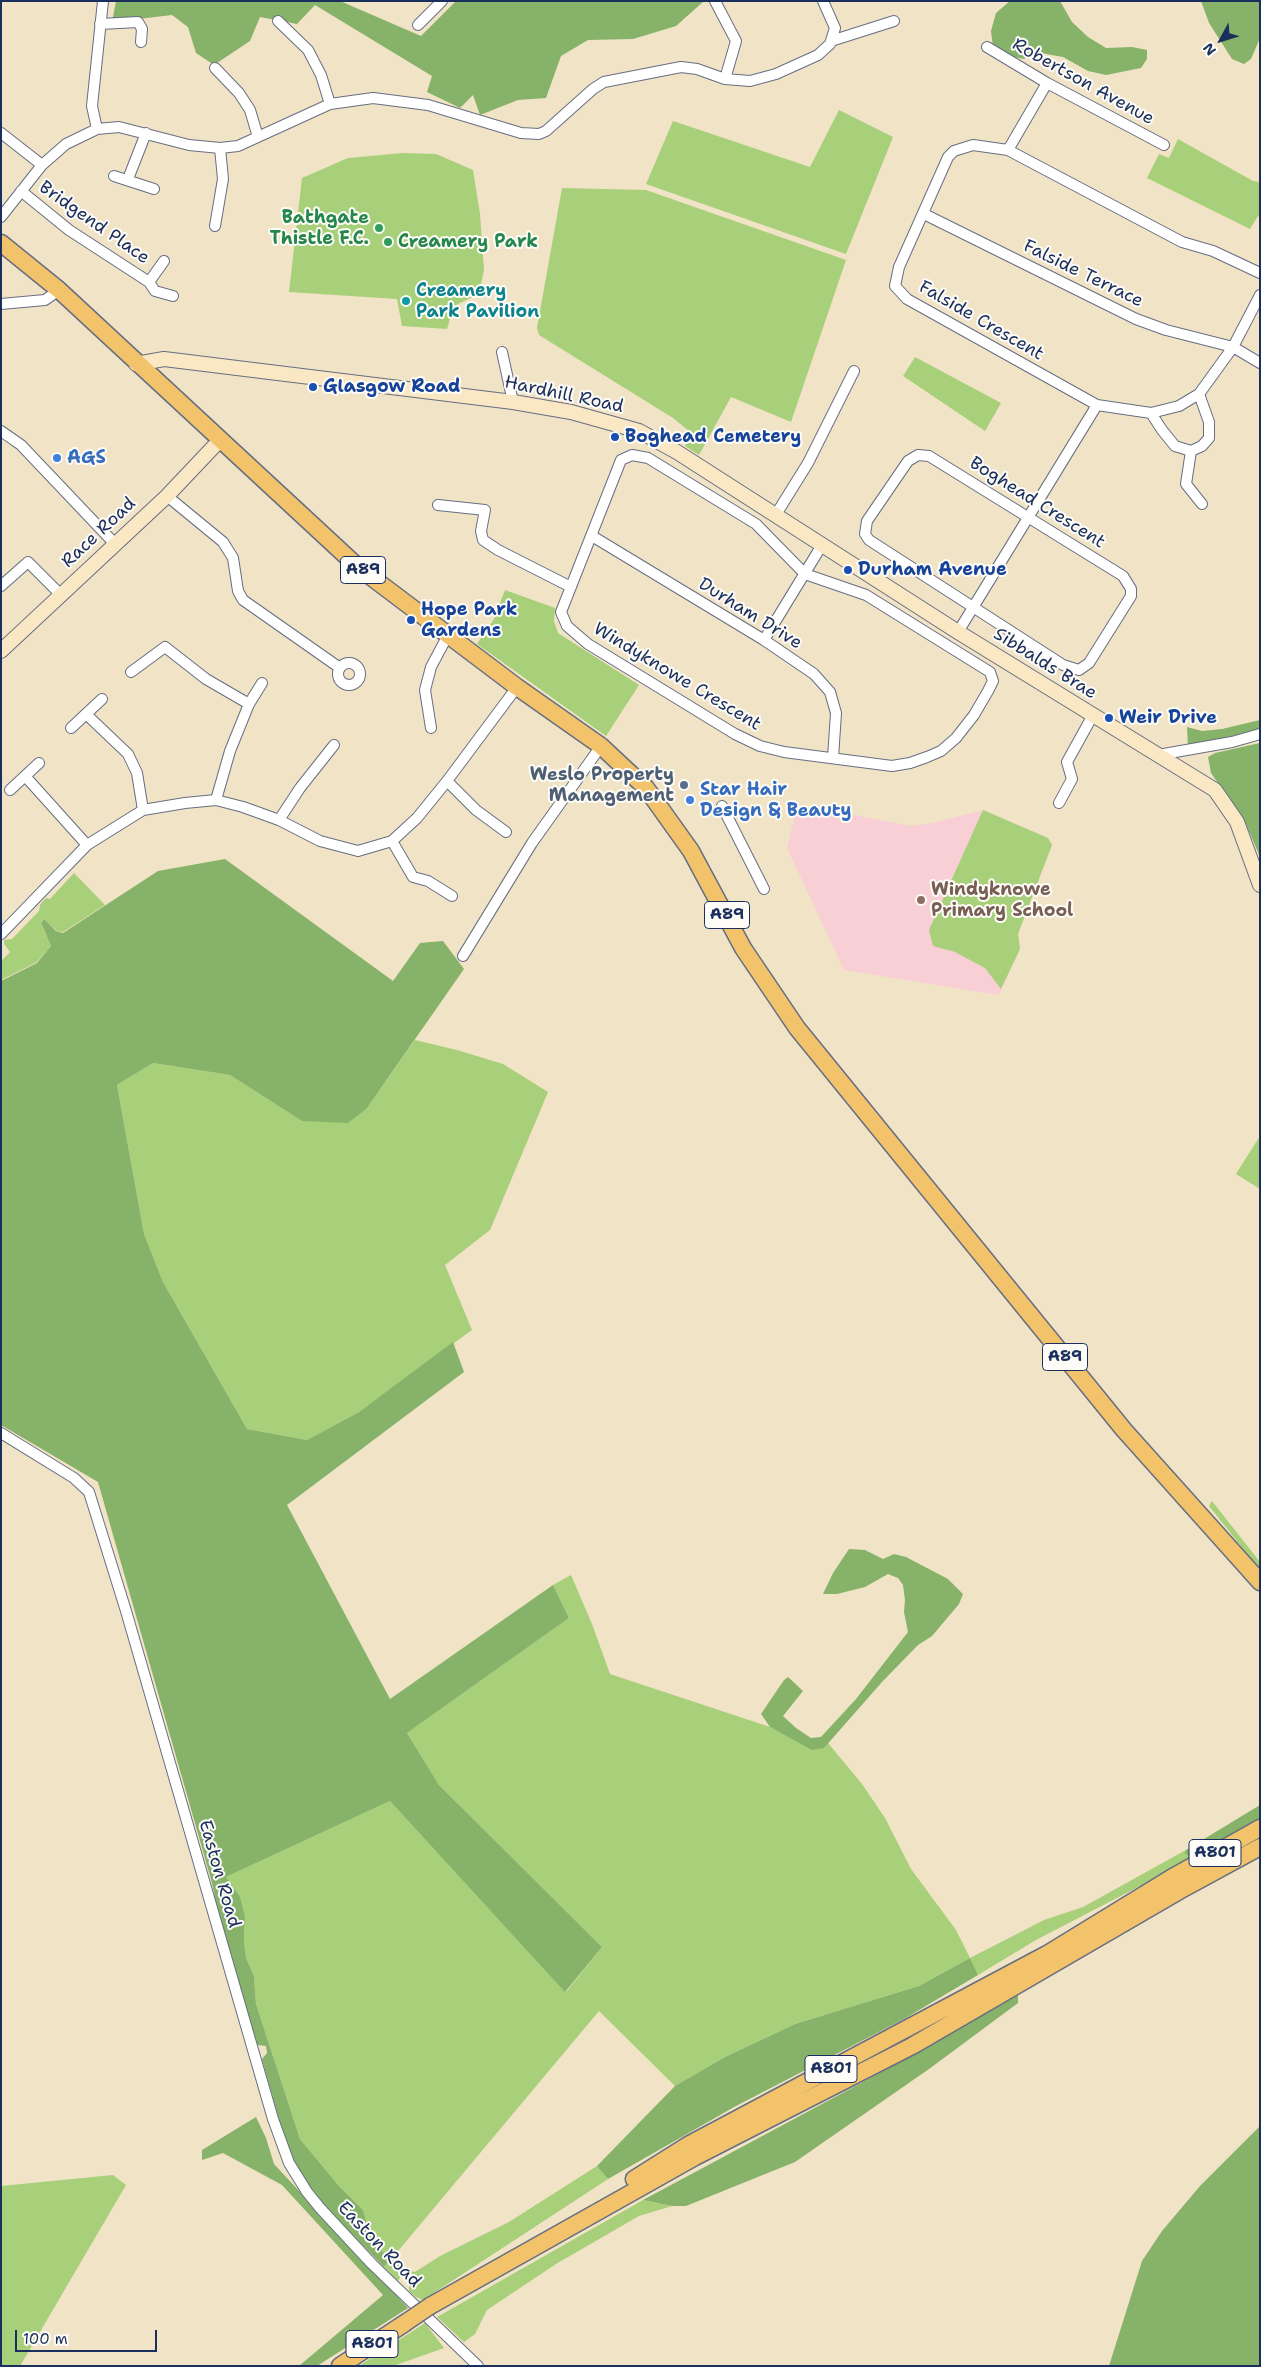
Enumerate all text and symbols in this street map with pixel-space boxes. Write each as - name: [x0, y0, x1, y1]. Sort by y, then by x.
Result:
- north arrow: [1196, 15, 1246, 65]
- street label: Robertson Avenue: [1008, 34, 1158, 130]
- text: N: [1199, 39, 1220, 59]
- street label: Bridgend Place: [35, 177, 153, 269]
- place label: Bathgate Thistle F.C.: [270, 207, 369, 250]
- marker: Bathgate Thistle F.C.: [373, 222, 385, 234]
- place label: Creamery Park: [398, 231, 538, 253]
- marker: Creamery Park: [382, 236, 394, 248]
- street label: Falside Terrace: [1019, 236, 1147, 312]
- street label: Falside Crescent: [915, 276, 1047, 366]
- place label: Creamery Park Pavilion: [416, 280, 539, 322]
- marker: Creamery Park Pavilion: [400, 295, 412, 307]
- street label: Hardhill Road: [503, 372, 625, 418]
- place label: Glasgow Road: [323, 376, 460, 398]
- marker: Glasgow Road: [307, 381, 319, 393]
- place label: Boghead Cemetery: [625, 426, 801, 448]
- marker: Boghead Cemetery: [609, 431, 621, 443]
- place label: AGS: [67, 447, 106, 469]
- marker: AGS: [51, 452, 63, 464]
- street label: Boghead Crescent: [965, 453, 1109, 553]
- street label: Race Road: [57, 493, 141, 573]
- road number: A89: [340, 556, 386, 584]
- place label: Durham Avenue: [858, 559, 1007, 581]
- marker: Durham Avenue: [842, 564, 854, 576]
- street label: Durham Drive: [694, 574, 806, 654]
- place label: Hope Park Gardens: [421, 599, 517, 642]
- marker: Hope Park Gardens: [405, 614, 417, 626]
- street label: Windyknowe Crescent: [589, 618, 765, 736]
- street label: Sibbalds Brae: [989, 624, 1101, 704]
- place label: Weir Drive: [1119, 707, 1217, 729]
- marker: Weir Drive: [1103, 712, 1115, 724]
- place label: Weslo Property Management: [530, 764, 674, 806]
- marker: Weslo Property Management: [678, 779, 690, 791]
- place label: Star Hair Design & Beauty: [700, 779, 851, 822]
- marker: Star Hair Design & Beauty: [684, 794, 696, 806]
- place label: Windyknowe Primary School: [931, 879, 1073, 922]
- marker: Windyknowe Primary School: [915, 894, 927, 906]
- road number: A89: [704, 902, 750, 928]
- road number: A89: [1042, 1344, 1088, 1370]
- street label: Easton Road: [193, 1818, 245, 1930]
- road number: A801: [1189, 1840, 1241, 1866]
- road number: A801: [805, 2056, 857, 2082]
- street label: Easton Road: [333, 2198, 425, 2292]
- scale bar: [18, 2320, 160, 2352]
- text: 100 m: [23, 2329, 68, 2349]
- road number: A801: [346, 2330, 398, 2358]

